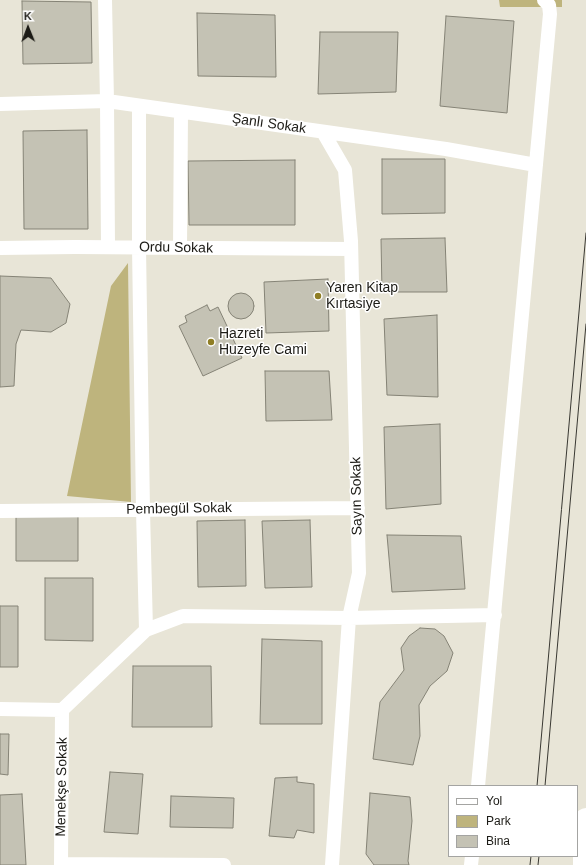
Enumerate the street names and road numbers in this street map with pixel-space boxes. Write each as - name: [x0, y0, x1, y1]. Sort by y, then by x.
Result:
- street label: Şanlı Sokak: [231, 110, 307, 138]
- street label: Ordu Sokak: [139, 239, 213, 257]
- street label: Sayın Sokak: [348, 457, 366, 535]
- street label: Pembegül Sokak: [126, 500, 232, 518]
- street label: Menekşe Sokak: [53, 737, 71, 837]

